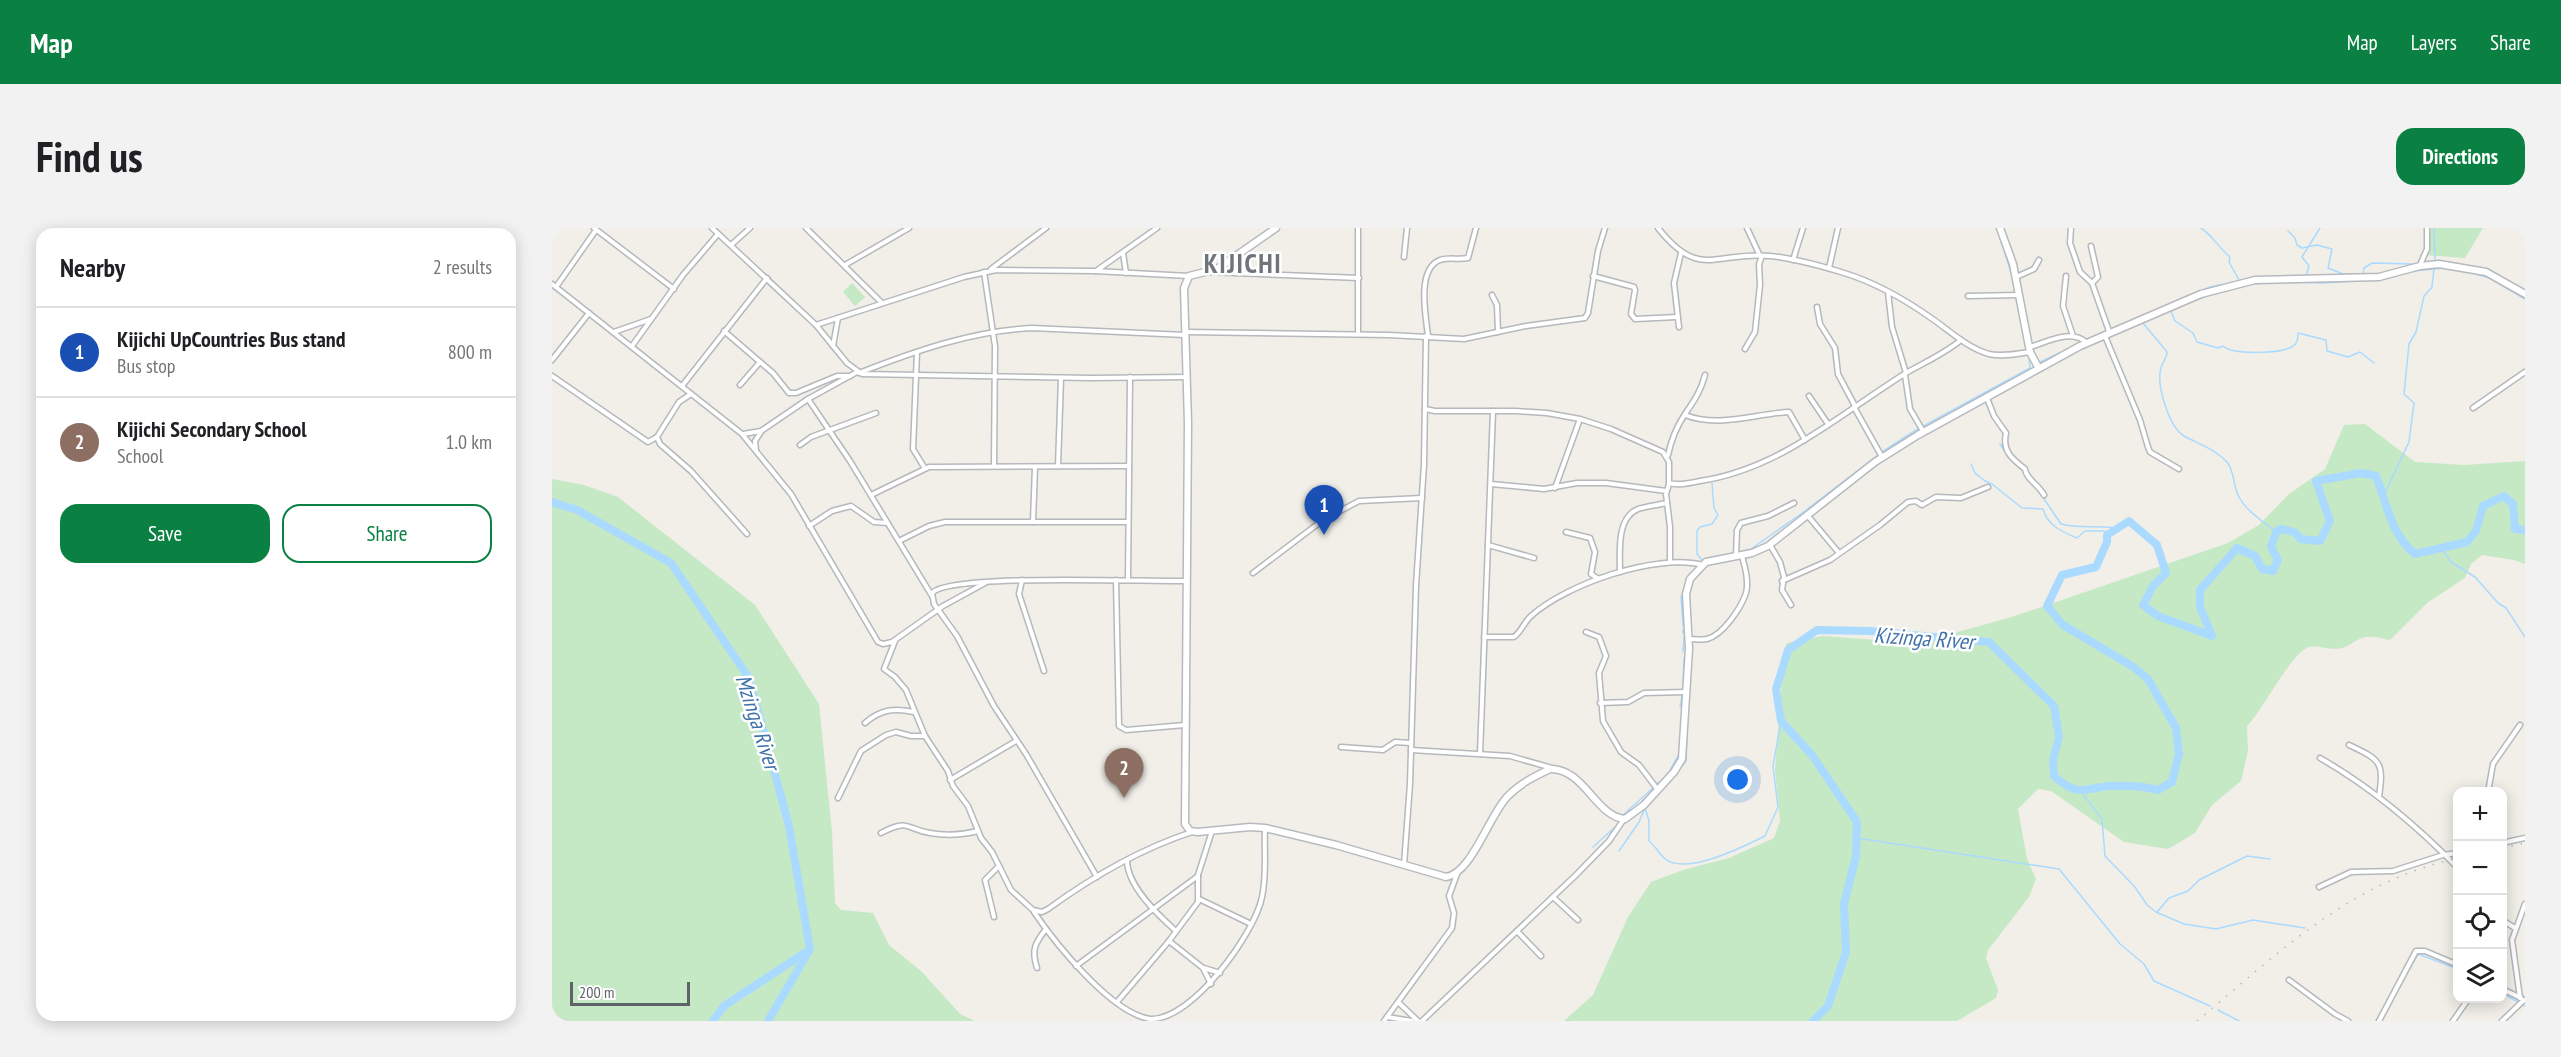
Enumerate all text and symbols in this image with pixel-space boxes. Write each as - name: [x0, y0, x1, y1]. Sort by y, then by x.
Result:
- text: Map: [30, 24, 73, 61]
- text: Map: [2347, 29, 2378, 56]
- text: Layers: [2411, 29, 2457, 56]
- text: Share: [2490, 29, 2531, 56]
- button: Directions: [2396, 128, 2525, 185]
- text: Find us: [36, 129, 143, 184]
- district label: KIJICHI: [1204, 246, 1282, 280]
- text: Nearby: [60, 251, 125, 284]
- text: 2 results: [433, 254, 492, 280]
- text: Kijichi UpCountries Bus stand: [117, 325, 345, 353]
- text: 1: [75, 339, 84, 365]
- text: 800 m: [448, 339, 492, 365]
- text: Bus stop: [117, 353, 176, 379]
- text: Kijichi Secondary School: [117, 415, 307, 443]
- text: 2: [75, 429, 84, 455]
- text: 1.0 km: [445, 429, 492, 455]
- text: School: [117, 443, 163, 469]
- pin: 1: [1304, 486, 1344, 535]
- button: Save: [60, 504, 270, 563]
- button: Share: [282, 504, 492, 563]
- water label: Kizinga River: [1873, 621, 1978, 656]
- water label: Mzinga River: [729, 671, 787, 776]
- pin: 2: [1104, 748, 1144, 798]
- your location: [1723, 765, 1752, 794]
- map controls: [2453, 787, 2507, 1003]
- button: +: [2453, 787, 2507, 841]
- button: −: [2453, 841, 2507, 895]
- button: locate: [2453, 895, 2507, 949]
- button: layers: [2453, 949, 2507, 1003]
- scale bar: [570, 979, 690, 1006]
- text: 200 m: [579, 982, 614, 1002]

